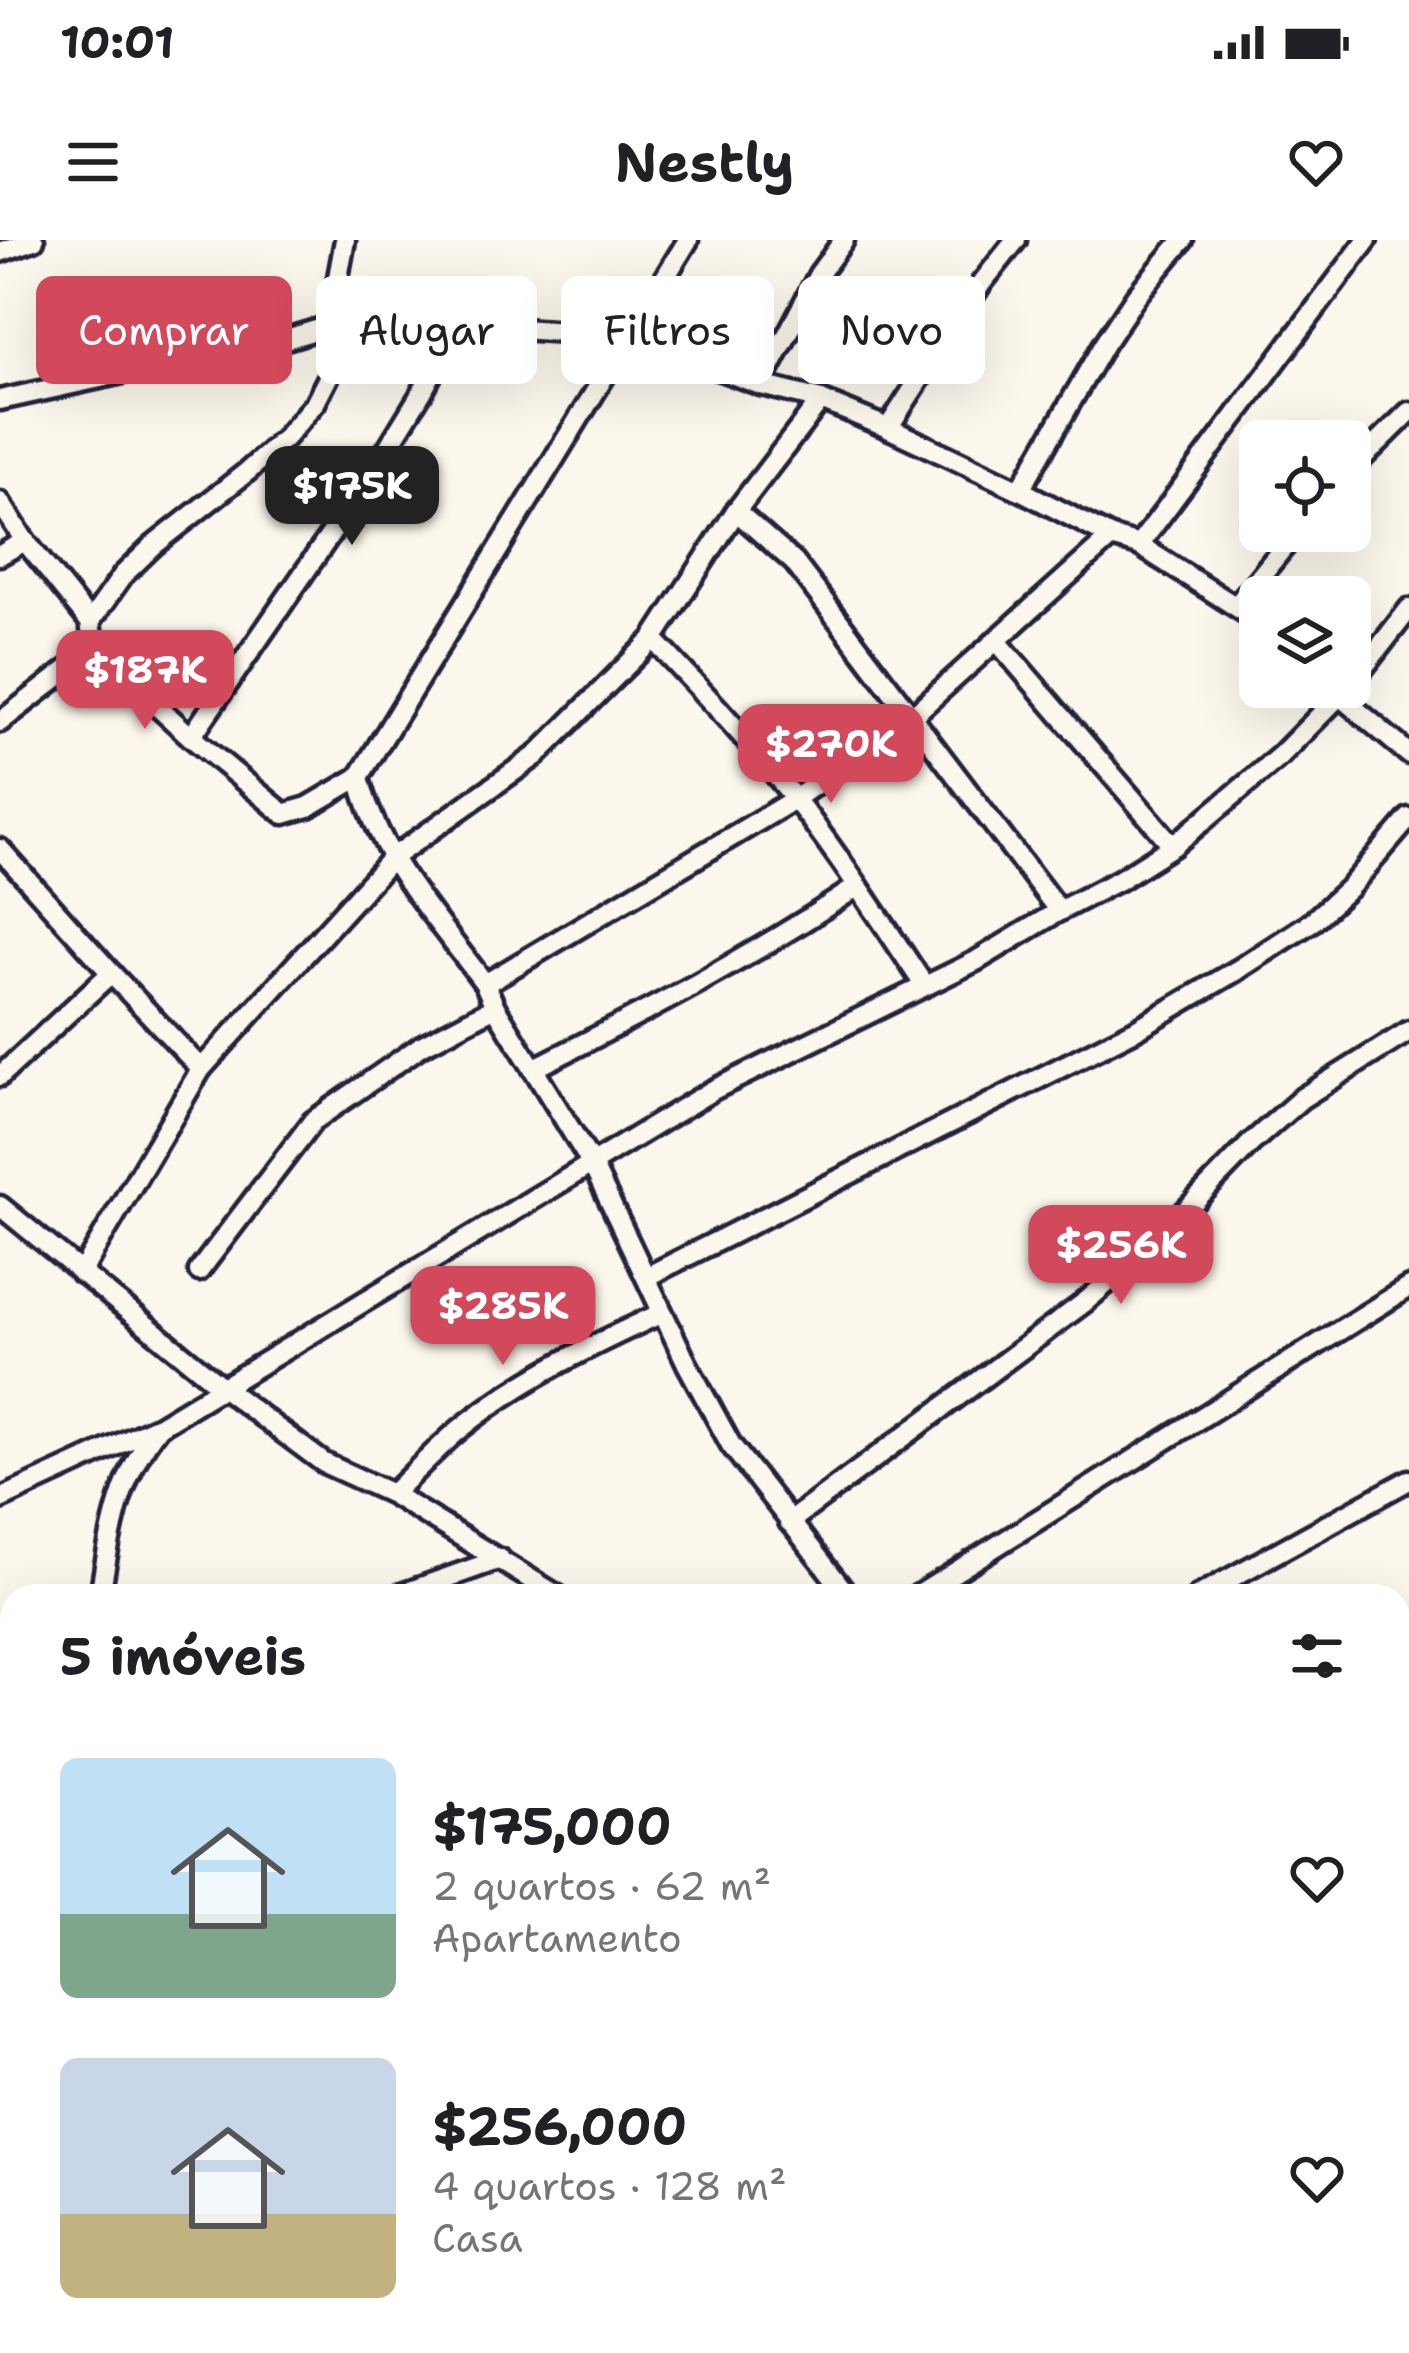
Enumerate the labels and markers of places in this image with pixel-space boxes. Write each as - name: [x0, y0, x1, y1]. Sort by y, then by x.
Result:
- pin: $175K: [268, 446, 436, 548]
- pin: $187K: [61, 630, 229, 732]
- pin: $270K: [747, 704, 915, 806]
- pin: $256K: [1037, 1205, 1205, 1307]
- pin: $285K: [419, 1266, 587, 1368]

